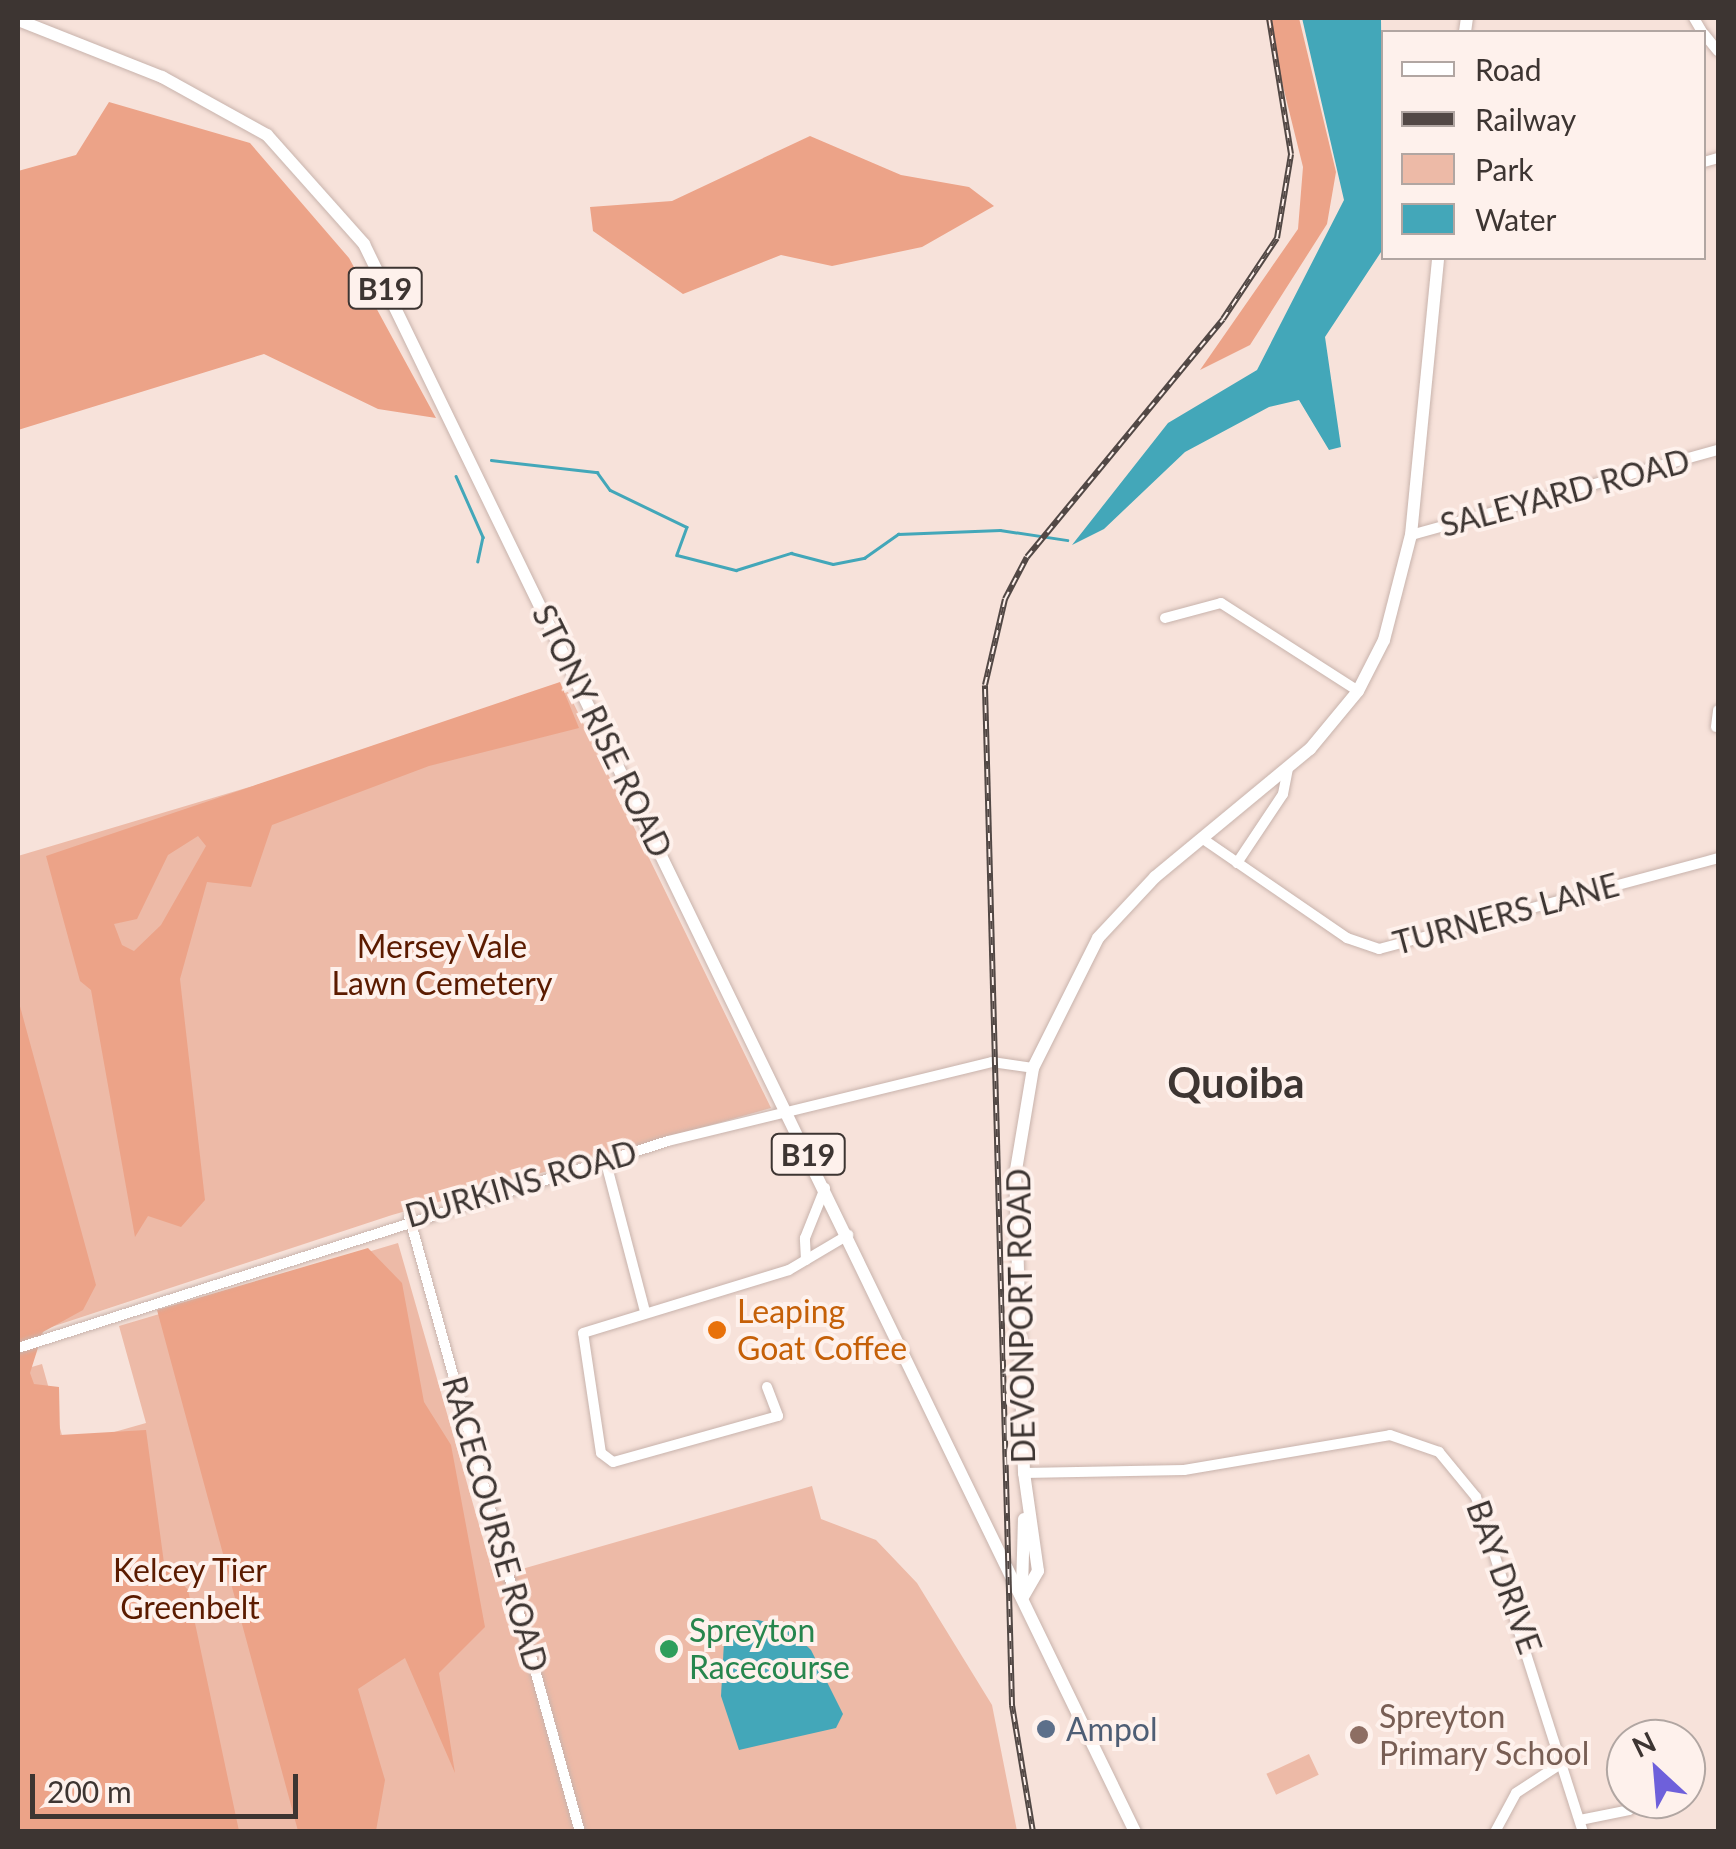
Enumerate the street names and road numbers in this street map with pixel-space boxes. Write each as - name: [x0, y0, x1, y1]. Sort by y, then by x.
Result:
- road number: B19: [348, 263, 422, 313]
- street label: SALEYARD ROAD: [1436, 441, 1694, 545]
- street label: STONY RISE ROAD: [524, 598, 680, 864]
- street label: TURNERS LANE: [1389, 865, 1623, 963]
- road number: B19: [770, 1129, 846, 1179]
- street label: DURKINS ROAD: [401, 1133, 641, 1235]
- street label: DEVONPORT ROAD: [999, 1168, 1043, 1464]
- street label: RACECOURSE ROAD: [434, 1372, 556, 1676]
- street label: BAY DRIVE: [1458, 1495, 1550, 1659]

